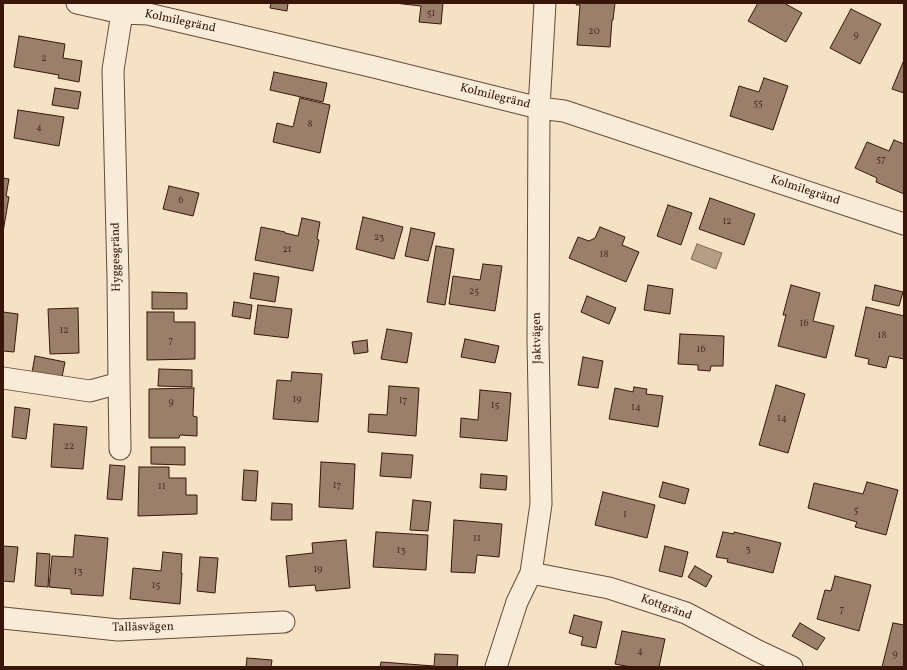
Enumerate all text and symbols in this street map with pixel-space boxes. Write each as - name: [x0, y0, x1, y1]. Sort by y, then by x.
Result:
- street label: Kolmilegränd: [143, 7, 217, 37]
- house number: 51: [427, 8, 435, 20]
- house number: 20: [588, 26, 600, 38]
- house number: 9: [853, 30, 859, 42]
- house number: 2: [41, 53, 47, 65]
- street label: Kolmilegränd: [458, 81, 532, 113]
- house number: 55: [753, 98, 763, 110]
- house number: 8: [307, 119, 313, 131]
- house number: 4: [36, 122, 42, 134]
- house number: 57: [876, 154, 886, 166]
- street label: Kolmilegränd: [768, 173, 842, 209]
- house number: 6: [178, 195, 184, 207]
- house number: 12: [722, 216, 732, 228]
- street label: Hyggesgränd: [109, 222, 125, 292]
- house number: 23: [374, 232, 384, 244]
- house number: 21: [282, 244, 292, 256]
- house number: 18: [600, 249, 608, 261]
- house number: 25: [469, 286, 479, 298]
- street label: Jaktvägen: [530, 312, 546, 364]
- house number: 16: [800, 318, 808, 330]
- house number: 12: [59, 325, 69, 337]
- house number: 18: [878, 330, 886, 342]
- house number: 7: [169, 335, 173, 347]
- house number: 16: [697, 344, 705, 356]
- house number: 19: [292, 394, 302, 406]
- house number: 17: [399, 395, 407, 407]
- house number: 9: [168, 397, 174, 409]
- house number: 15: [491, 400, 499, 412]
- house number: 14: [631, 402, 641, 414]
- house number: 14: [777, 413, 787, 425]
- house number: 22: [64, 441, 74, 453]
- house number: 17: [333, 480, 341, 492]
- house number: 11: [158, 481, 166, 493]
- house number: 5: [854, 505, 858, 517]
- house number: 1: [623, 509, 627, 521]
- house number: 11: [473, 533, 481, 545]
- house number: 3: [745, 544, 751, 556]
- house number: 13: [396, 545, 406, 557]
- house number: 19: [313, 564, 323, 576]
- house number: 13: [73, 566, 83, 578]
- house number: 15: [152, 580, 160, 592]
- street label: Kottgränd: [638, 592, 694, 624]
- house number: 7: [840, 604, 844, 616]
- street label: Tallåsvägen: [112, 620, 174, 636]
- house number: 4: [637, 646, 643, 658]
- house number: 9: [892, 649, 898, 661]

